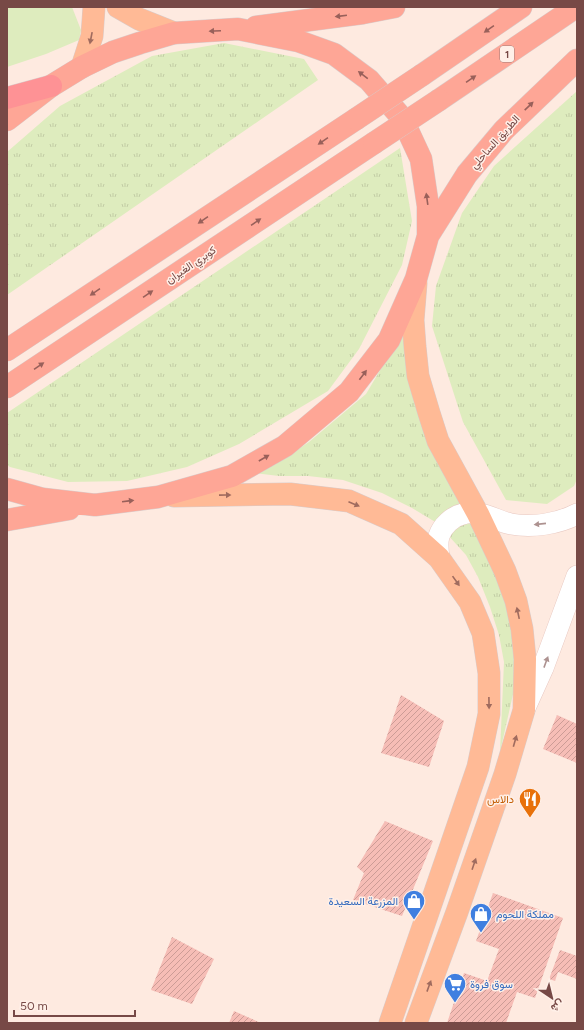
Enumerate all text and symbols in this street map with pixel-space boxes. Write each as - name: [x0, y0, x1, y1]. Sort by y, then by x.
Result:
- one-way arrow: [335, 13, 347, 19]
- one-way arrow: [484, 25, 495, 33]
- one-way arrow: [209, 27, 221, 34]
- one-way arrow: [88, 32, 94, 44]
- road number: 1: [500, 46, 514, 62]
- one-way arrow: [357, 71, 368, 80]
- one-way arrow: [465, 75, 477, 82]
- one-way arrow: [524, 102, 533, 111]
- street label: الطريق الساحلي: [467, 112, 525, 174]
- one-way arrow: [318, 137, 328, 145]
- one-way arrow: [424, 193, 430, 205]
- one-way arrow: [198, 216, 208, 224]
- one-way arrow: [250, 218, 262, 225]
- street label: كوبري الغيران: [163, 243, 220, 289]
- one-way arrow: [90, 288, 100, 296]
- one-way arrow: [142, 290, 153, 298]
- one-way arrow: [34, 362, 45, 370]
- one-way arrow: [358, 369, 367, 380]
- one-way arrow: [258, 455, 270, 462]
- one-way arrow: [219, 492, 231, 499]
- one-way arrow: [122, 497, 134, 504]
- one-way arrow: [349, 501, 360, 507]
- one-way arrow: [534, 520, 546, 527]
- one-way arrow: [452, 576, 460, 586]
- one-way arrow: [515, 607, 521, 619]
- one-way arrow: [543, 655, 549, 667]
- one-way arrow: [486, 697, 492, 710]
- one-way arrow: [512, 735, 518, 747]
- restaurant icon: دالاس: [517, 786, 543, 819]
- place label: دالاس: [487, 793, 514, 806]
- one-way arrow: [471, 858, 477, 870]
- shop icon: المزرعة السعيدة: [401, 888, 427, 921]
- place label: المزرعة السعيدة: [329, 895, 398, 908]
- shop icon: مملكة اللحوم: [468, 901, 494, 934]
- place label: مملكة اللحوم: [496, 908, 554, 922]
- supermarket icon: سوق فروة: [442, 971, 468, 1004]
- place label: سوق فروة: [470, 978, 513, 991]
- north arrow: [532, 978, 572, 1018]
- one-way arrow: [427, 980, 433, 992]
- scale bar: [14, 992, 135, 1018]
- text: ش: [548, 997, 567, 1015]
- text: 50 m: [20, 999, 48, 1013]

